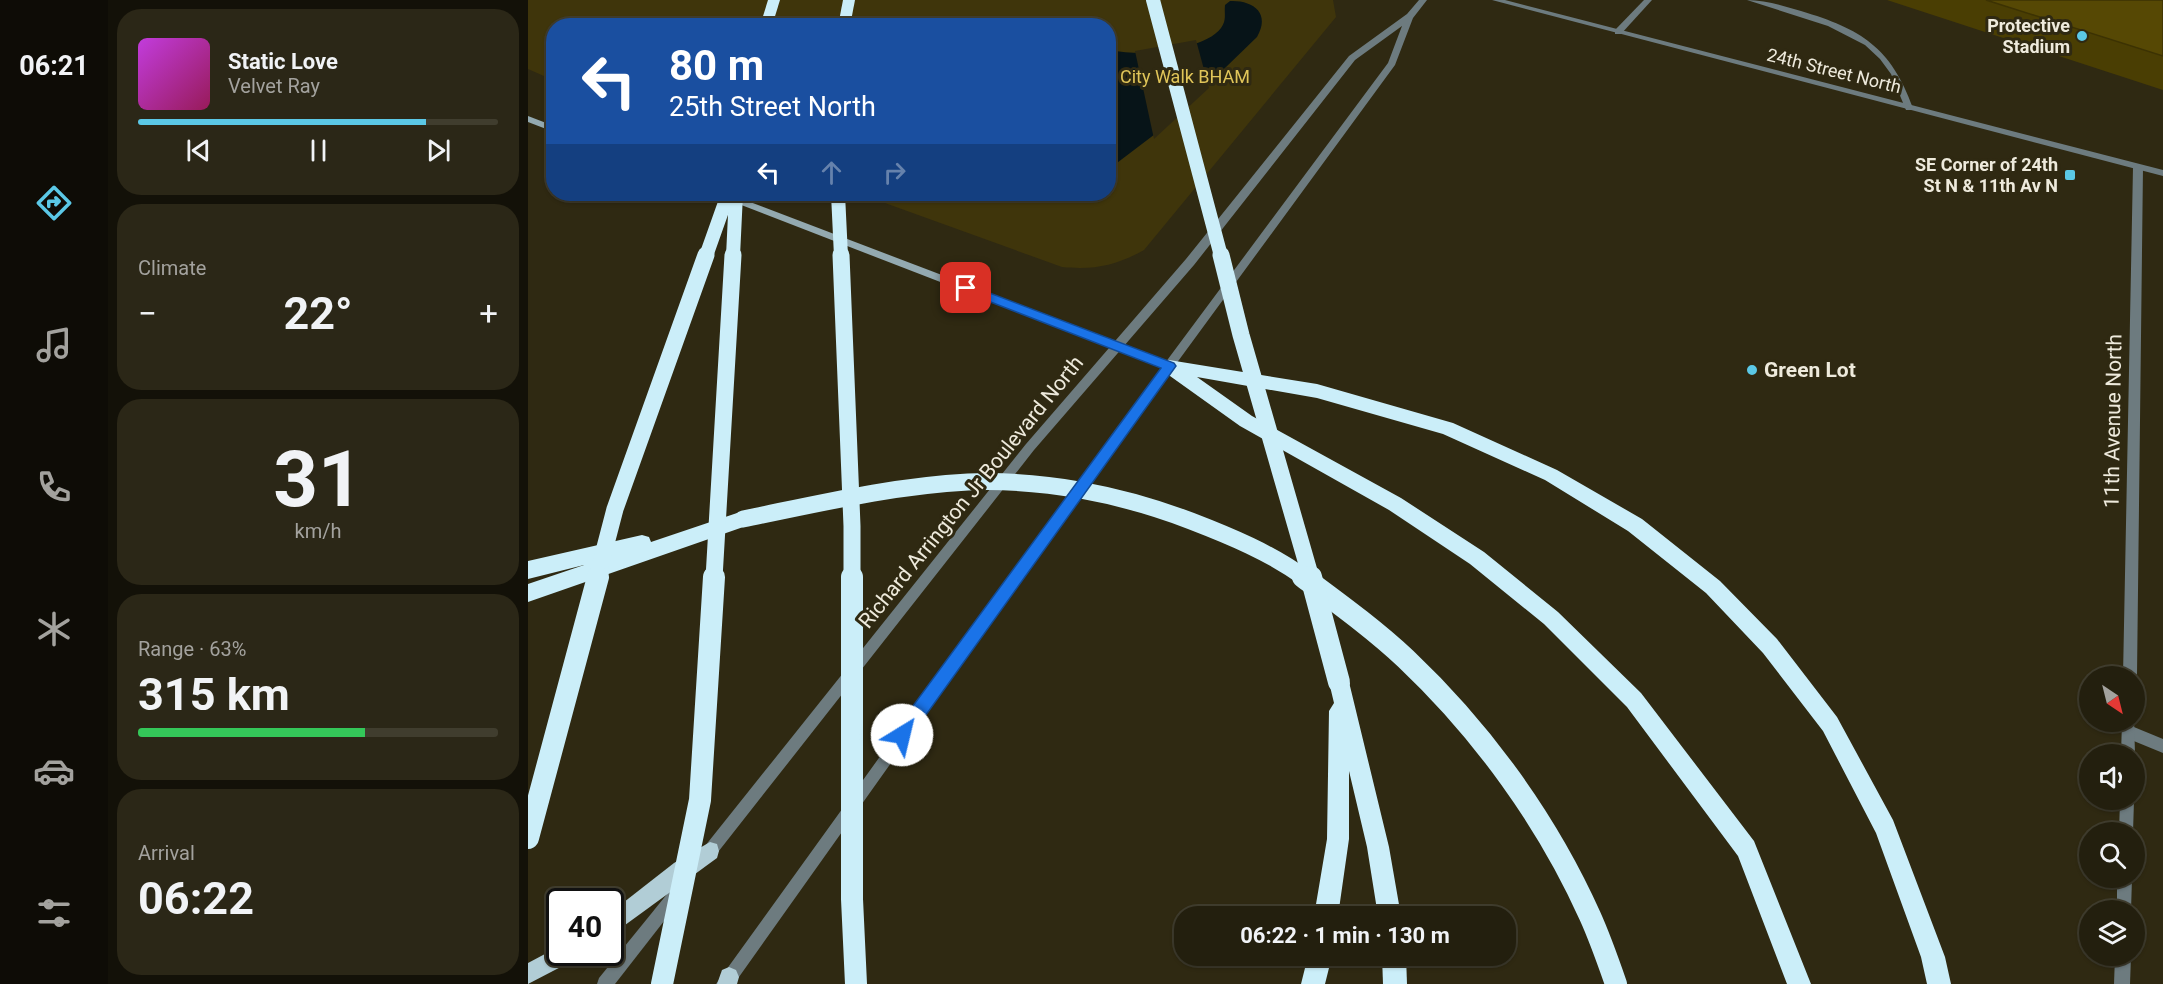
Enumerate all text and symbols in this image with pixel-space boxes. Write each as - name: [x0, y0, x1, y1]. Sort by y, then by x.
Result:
- place label: Protective Stadium: [1987, 15, 2070, 57]
- marker: Protective Stadium: [2075, 29, 2089, 43]
- text: 80 m: [669, 41, 764, 90]
- icon: left: [570, 42, 648, 120]
- street label: 24th Street North: [1765, 44, 1904, 97]
- text: Static Love: [228, 49, 338, 74]
- text: 06:21: [19, 50, 89, 82]
- park label: City Walk BHAM: [1120, 66, 1250, 87]
- text: Velvet Ray: [228, 74, 320, 98]
- text: 25th Street North: [669, 91, 876, 123]
- icon: previous: [182, 134, 215, 167]
- icon: pause: [302, 134, 335, 167]
- icon: next: [422, 134, 455, 167]
- place label: SE Corner of 24th St N & 11th Av N: [1915, 154, 2058, 196]
- icon: left: [752, 156, 785, 189]
- icon: ahead: [815, 156, 848, 189]
- icon: right: [878, 156, 911, 189]
- marker: SE Corner of 24th St N & 11th Av N: [2063, 168, 2077, 182]
- icon: directions: [33, 182, 75, 224]
- text: Climate: [138, 256, 206, 280]
- pin: [940, 262, 991, 313]
- icon: arrive: [949, 271, 982, 304]
- text: 22°: [283, 287, 353, 340]
- text: −: [138, 294, 157, 333]
- text: +: [479, 294, 498, 333]
- icon: music: [33, 324, 75, 366]
- street label: 11th Avenue North: [2099, 334, 2127, 508]
- street label: Richard Arrington Jr Boulevard North: [854, 351, 1088, 633]
- place label: Green Lot: [1764, 358, 1856, 382]
- marker: Green Lot: [1745, 363, 1759, 377]
- text: 31: [273, 434, 363, 525]
- icon: phone: [33, 466, 75, 508]
- text: km/h: [295, 519, 341, 543]
- icon: climate: [33, 608, 75, 650]
- text: Range · 63%: [138, 637, 246, 661]
- north arrow: [2079, 666, 2145, 732]
- map controls: [2079, 666, 2145, 966]
- text: 315 km: [138, 668, 290, 721]
- position arrow: [870, 703, 934, 767]
- button: sound: [2079, 744, 2145, 810]
- icon: car: [33, 750, 75, 792]
- button: search: [2079, 822, 2145, 888]
- text: Arrival: [138, 841, 195, 865]
- text: 06:22: [138, 872, 254, 925]
- speed limit sign: 40: [546, 888, 624, 966]
- icon: filters: [33, 892, 75, 934]
- button: layers: [2079, 900, 2145, 966]
- text: 06:22 · 1 min · 130 m: [1240, 923, 1450, 948]

